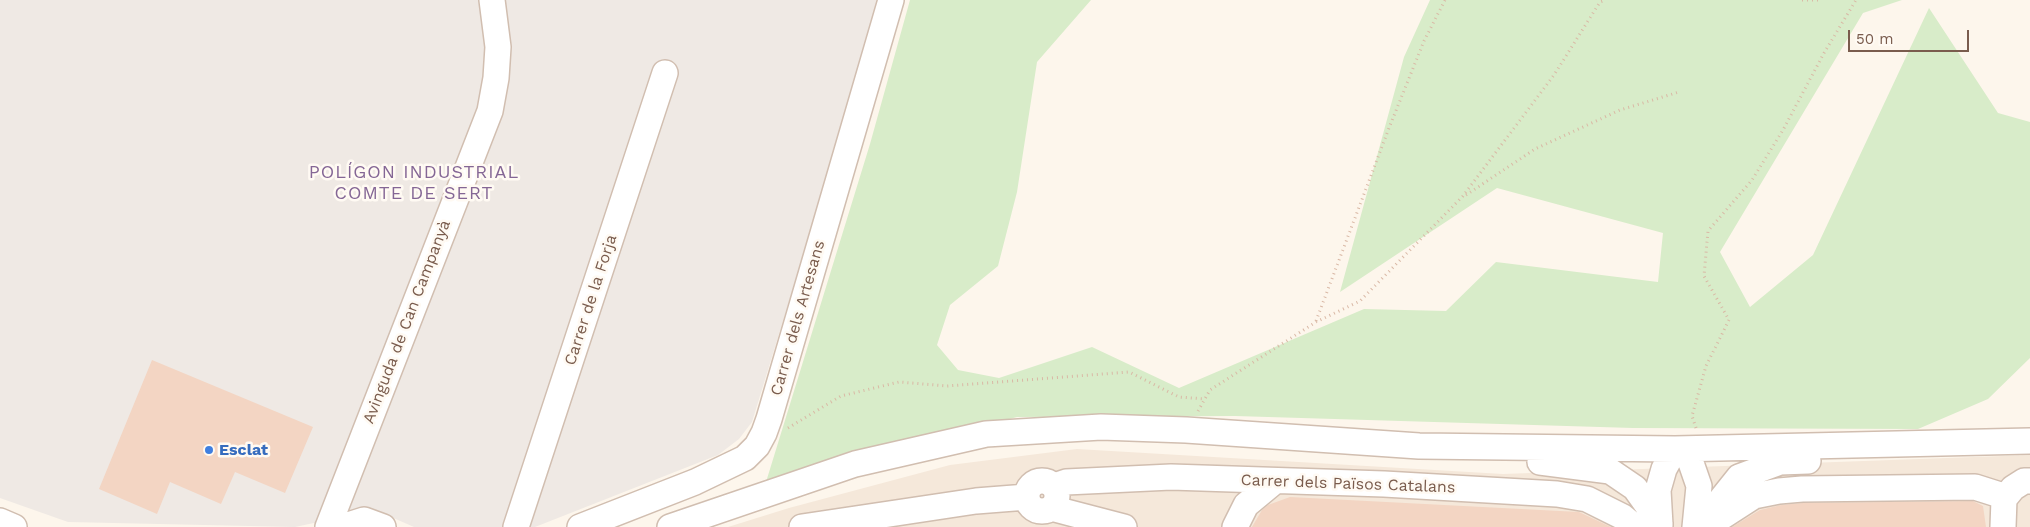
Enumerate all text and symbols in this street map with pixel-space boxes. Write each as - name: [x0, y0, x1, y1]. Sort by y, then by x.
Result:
- scale bar: [1850, 20, 1971, 52]
- text: 50 m: [1856, 30, 1893, 48]
- district label: POLÍGON INDUSTRIAL COMTE DE SERT: [307, 162, 521, 204]
- street label: Avinguda de Can Campanyà: [359, 217, 455, 427]
- street label: Carrer de la Forja: [561, 232, 621, 368]
- street label: Carrer dels Artesans: [767, 238, 829, 398]
- place label: Esclat: [219, 440, 268, 460]
- marker: Esclat: [203, 444, 215, 456]
- street label: Carrer dels Països Catalans: [1240, 471, 1456, 497]

